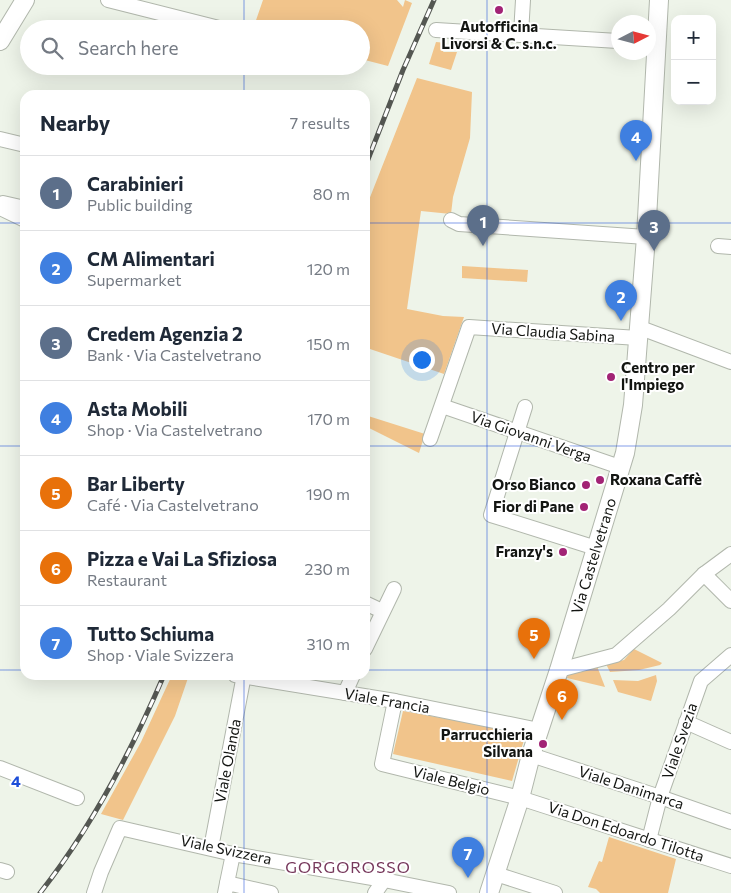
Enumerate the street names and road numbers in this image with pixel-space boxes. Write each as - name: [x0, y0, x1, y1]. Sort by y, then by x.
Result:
- street label: Via Claudia Sabina: [490, 319, 616, 345]
- street label: Via Giovanni Verga: [468, 407, 594, 465]
- street label: Via Castelvetrano: [567, 496, 619, 616]
- street label: Viale Francia: [343, 684, 431, 716]
- street label: Viale Svezia: [658, 700, 701, 781]
- street label: Viale Olanda: [210, 717, 244, 805]
- street label: Viale Belgio: [411, 762, 492, 798]
- street label: Viale Danimarca: [576, 762, 686, 813]
- street label: Via Don Edoardo Tilotta: [546, 797, 707, 865]
- street label: Viale Svizzera: [179, 831, 274, 868]

